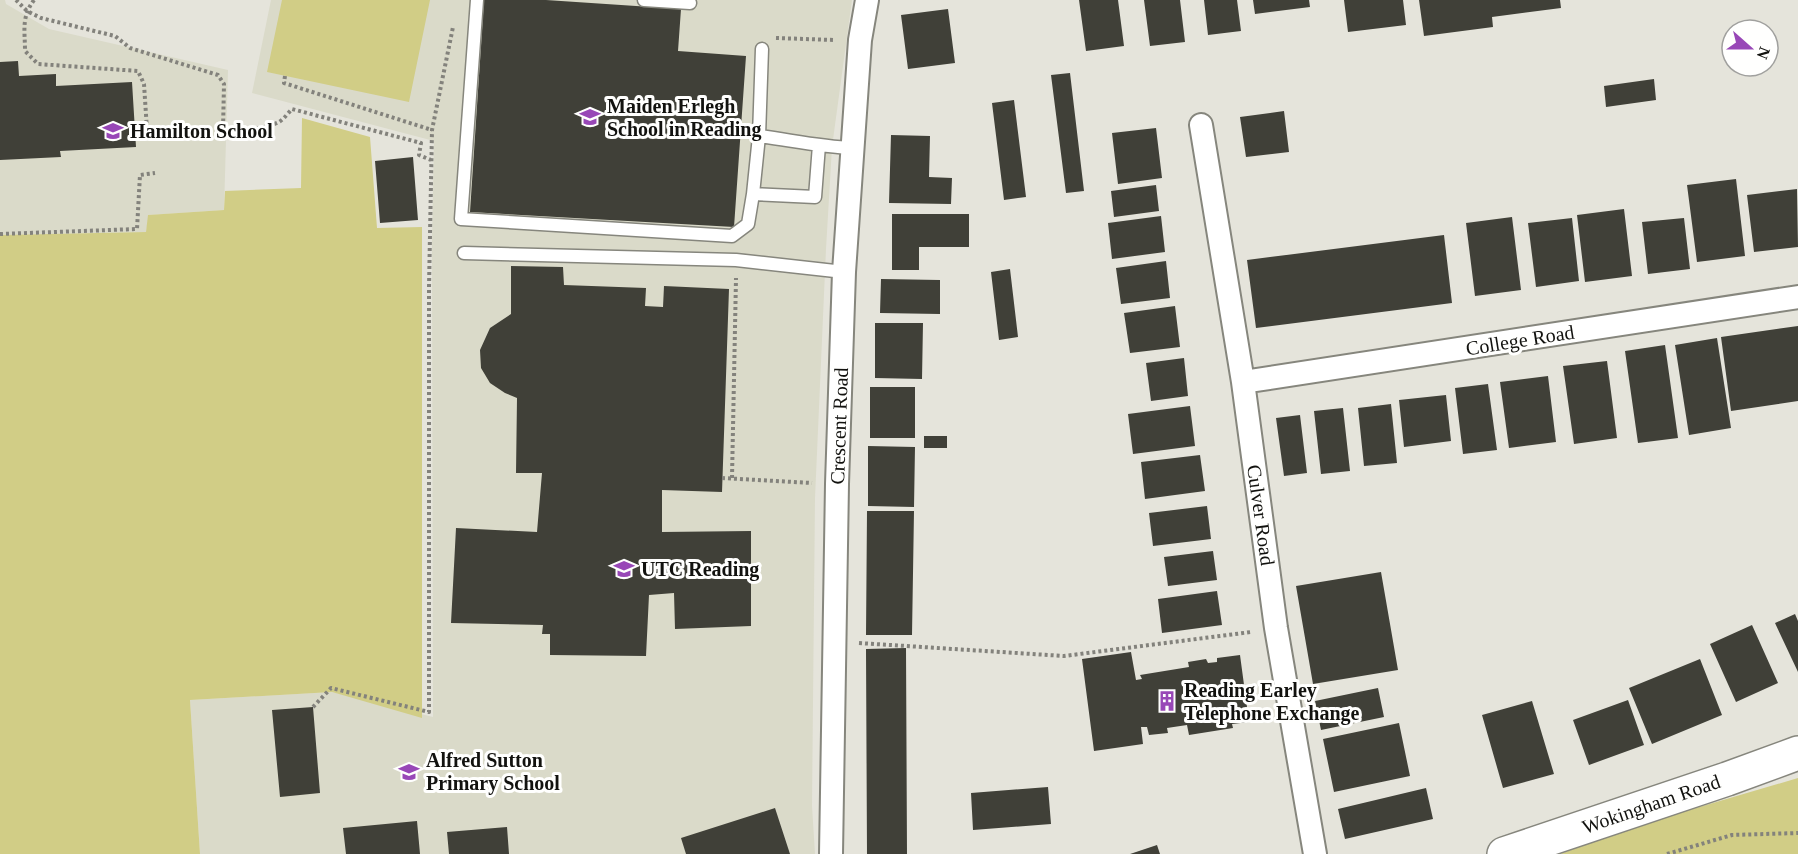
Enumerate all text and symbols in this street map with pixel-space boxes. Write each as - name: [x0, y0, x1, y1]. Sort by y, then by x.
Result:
- north arrow: [1720, 18, 1780, 78]
- text: N: [1753, 45, 1774, 62]
- place label: Maiden Erlegh School in Reading: [607, 95, 761, 141]
- school or university icon: Maiden Erlegh School in Reading: [578, 105, 602, 129]
- school or university icon: Hamilton School: [101, 119, 125, 143]
- place label: Hamilton School: [130, 120, 273, 142]
- street label: College Road: [1464, 321, 1576, 360]
- street label: Crescent Road: [826, 367, 852, 485]
- street label: Culver Road: [1243, 463, 1279, 567]
- school or university icon: UTC Reading: [612, 557, 636, 581]
- place label: UTC Reading: [641, 558, 759, 581]
- place label: Reading Earley Telephone Exchange: [1184, 679, 1360, 725]
- building icon: Reading Earley Telephone Exchange: [1155, 689, 1179, 713]
- place label: Alfred Sutton Primary School: [426, 749, 560, 795]
- school or university icon: Alfred Sutton Primary School: [397, 760, 421, 784]
- street label: Wokingham Road: [1579, 770, 1723, 839]

